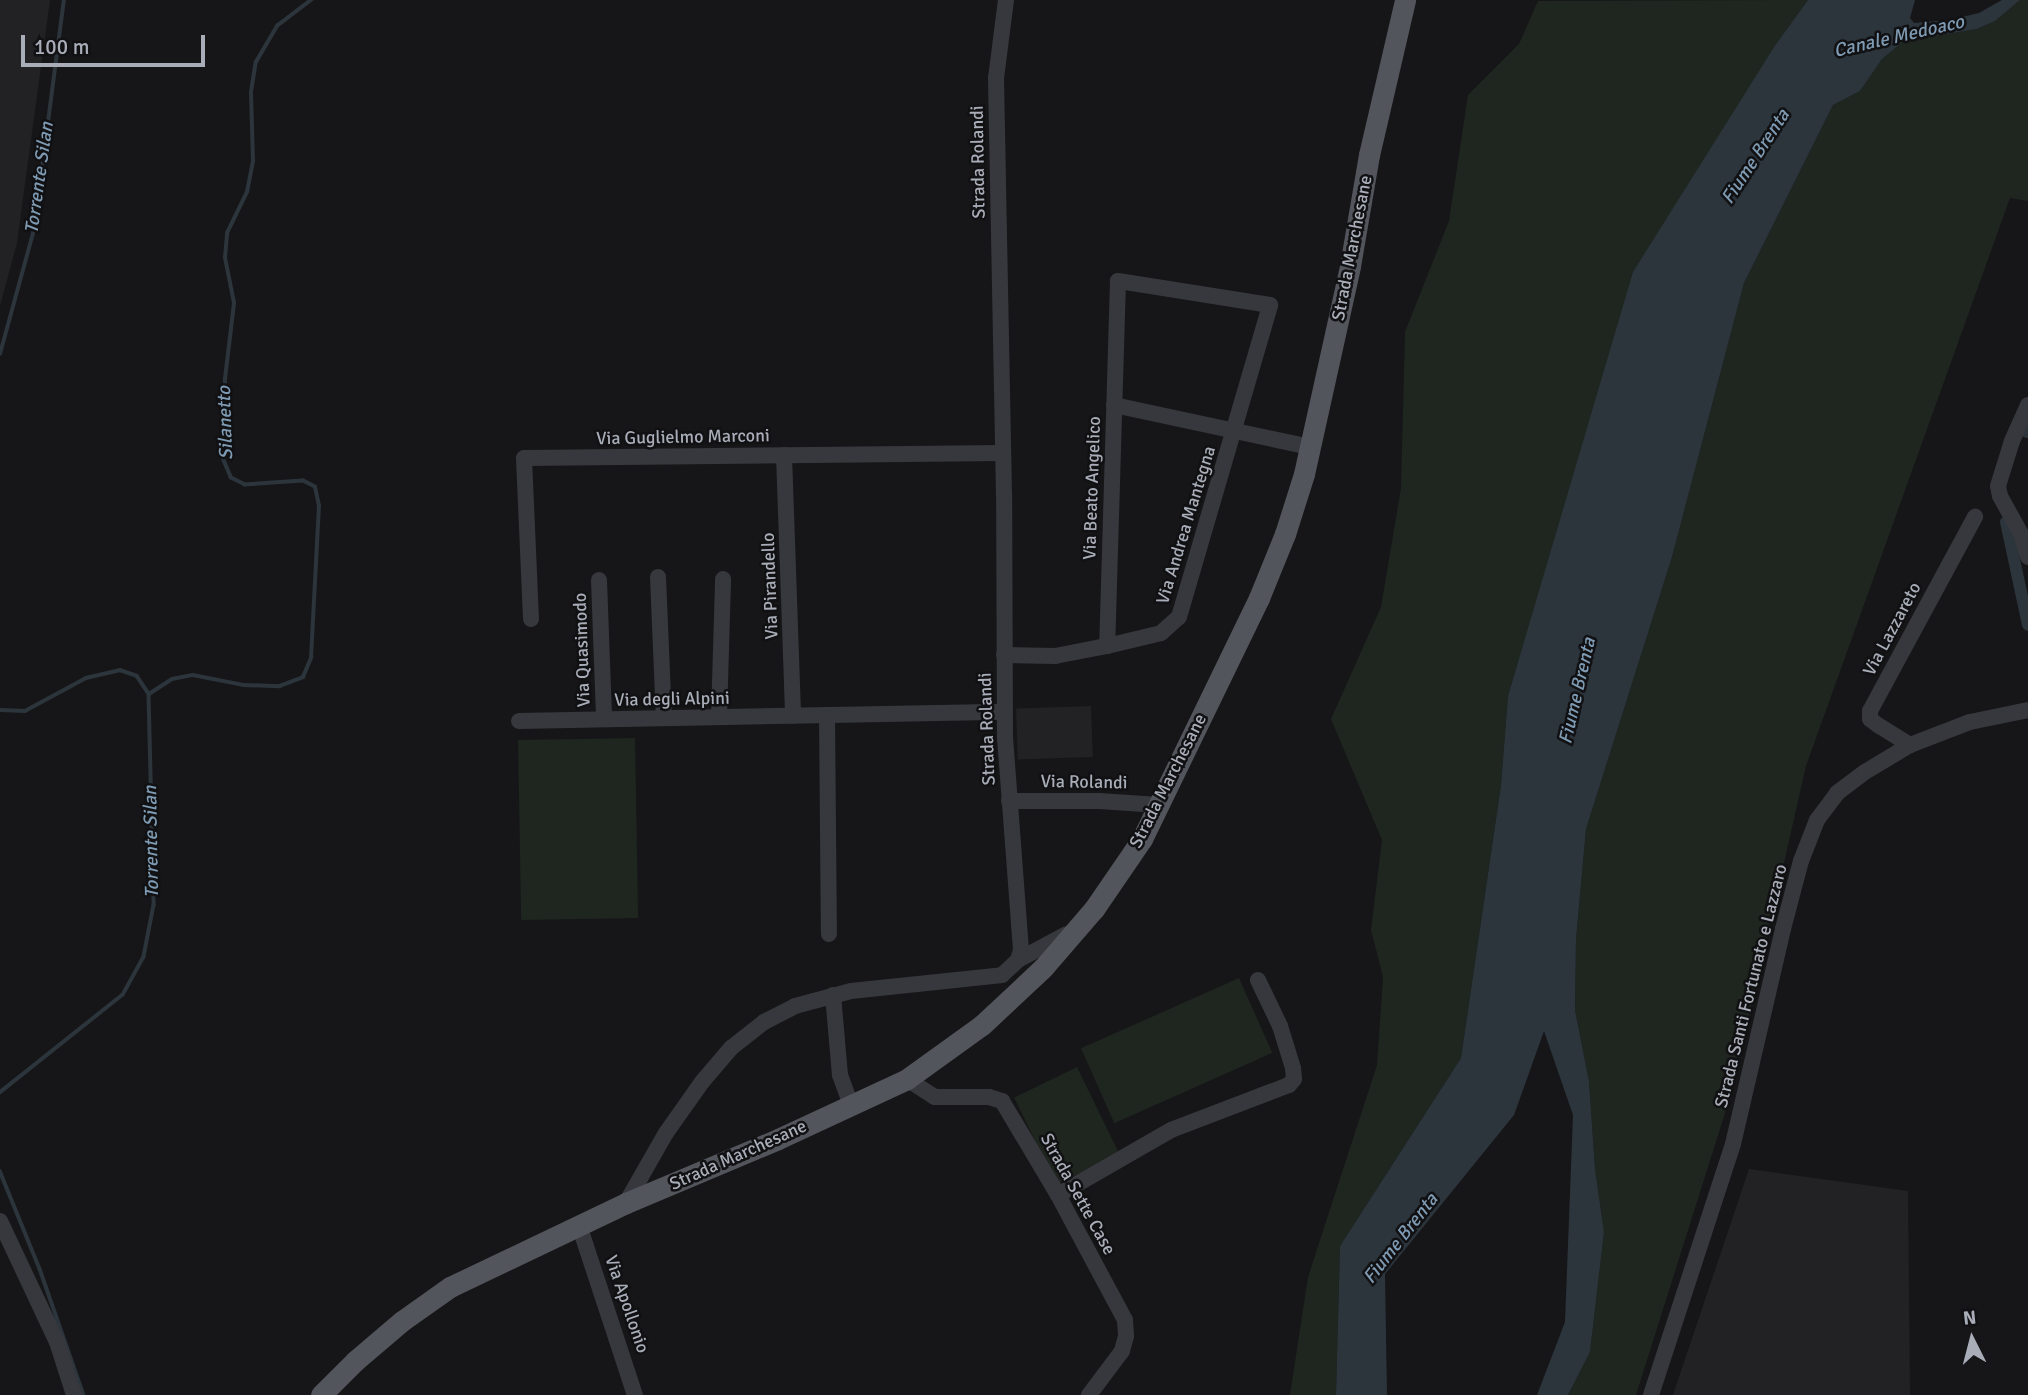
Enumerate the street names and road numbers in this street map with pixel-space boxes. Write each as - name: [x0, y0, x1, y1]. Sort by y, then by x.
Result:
- street label: Strada Rolandi: [966, 105, 990, 219]
- street label: Strada Marchesane: [1327, 174, 1377, 322]
- street label: Via Beato Angelico: [1079, 416, 1105, 560]
- street label: Via Guglielmo Marconi: [596, 425, 770, 449]
- street label: Via Andrea Mantegna: [1152, 443, 1220, 607]
- street label: Via Pirandello: [757, 532, 783, 640]
- street label: Via Lazzareto: [1858, 579, 1926, 679]
- street label: Via Quasimodo: [569, 592, 595, 708]
- street label: Strada Rolandi: [974, 672, 1000, 786]
- street label: Via degli Alpini: [614, 687, 730, 711]
- street label: Strada Marchesane: [1125, 710, 1211, 852]
- street label: Via Rolandi: [1040, 770, 1128, 794]
- street label: Strada Santi Fortunato e Lazzaro: [1710, 862, 1792, 1110]
- street label: Strada Marchesane: [666, 1115, 810, 1195]
- street label: Strada Sette Case: [1036, 1129, 1120, 1259]
- street label: Via Apollonio: [600, 1252, 654, 1356]

